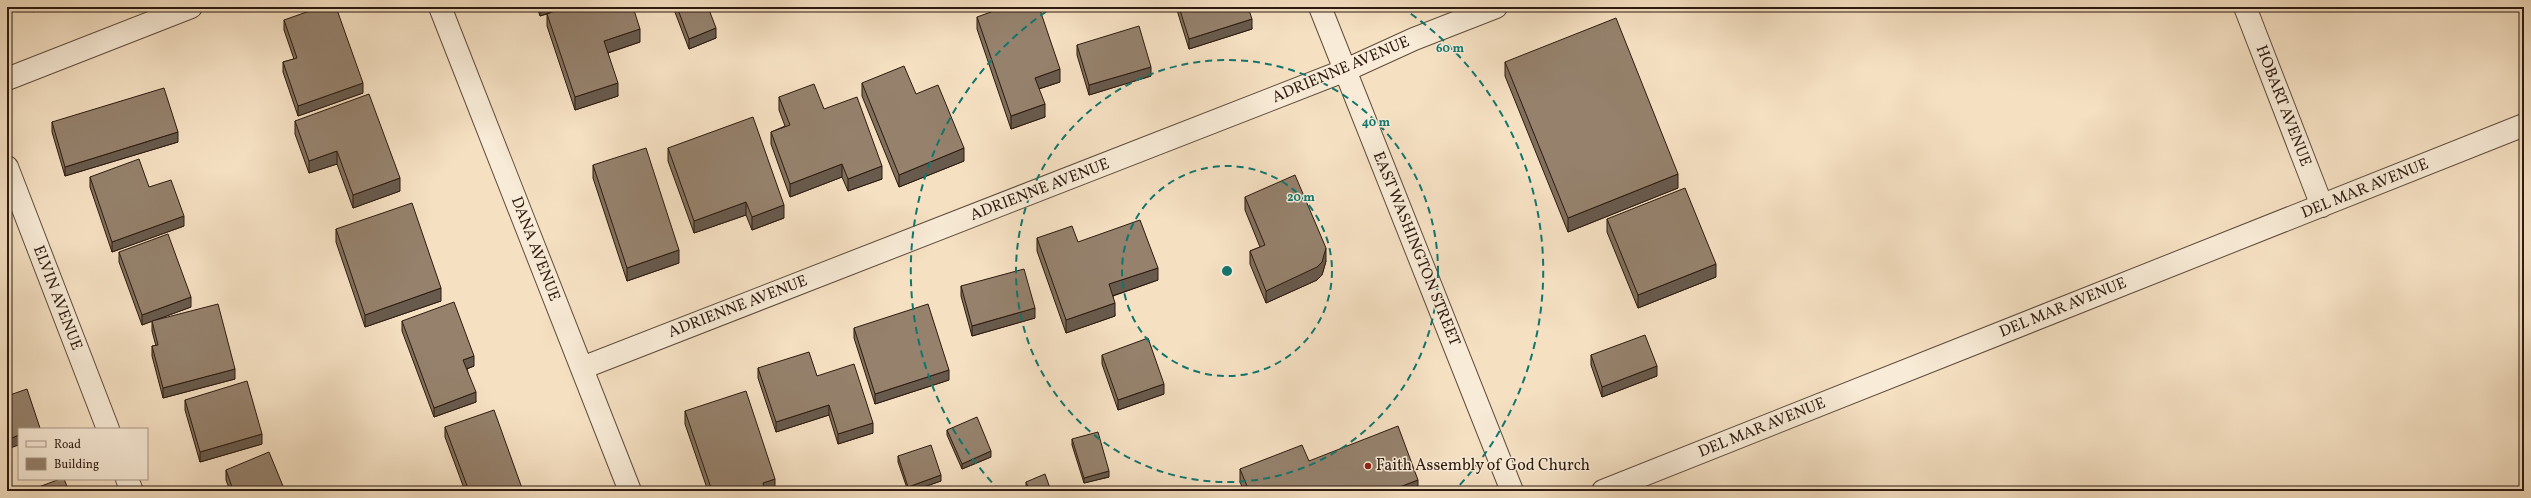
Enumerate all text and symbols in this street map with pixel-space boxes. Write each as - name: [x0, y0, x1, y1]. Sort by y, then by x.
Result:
- street label: ADRIENNE AVENUE: [1269, 31, 1413, 109]
- text: 60 m: [1436, 41, 1464, 57]
- street label: HOBART AVENUE: [2250, 42, 2316, 170]
- text: 40 m: [1362, 115, 1391, 131]
- street label: EAST WASHINGTON STREET: [1367, 148, 1465, 350]
- street label: ADRIENNE AVENUE: [967, 153, 1113, 227]
- street label: DEL MAR AVENUE: [2298, 153, 2432, 225]
- text: 20 m: [1287, 190, 1315, 206]
- street label: DANA AVENUE: [505, 194, 565, 304]
- street label: ELVIN AVENUE: [27, 242, 87, 354]
- centre of rings: [1220, 264, 1234, 278]
- street label: ADRIENNE AVENUE: [665, 270, 811, 344]
- street label: DEL MAR AVENUE: [1996, 272, 2130, 344]
- street label: DEL MAR AVENUE: [1695, 392, 1829, 464]
- legend: [18, 428, 148, 480]
- text: Road: [54, 437, 81, 453]
- place label: Faith Assembly of God Church: [1376, 455, 1590, 477]
- text: Building: [54, 457, 99, 473]
- marker: Faith Assembly of God Church: [1363, 461, 1373, 471]

